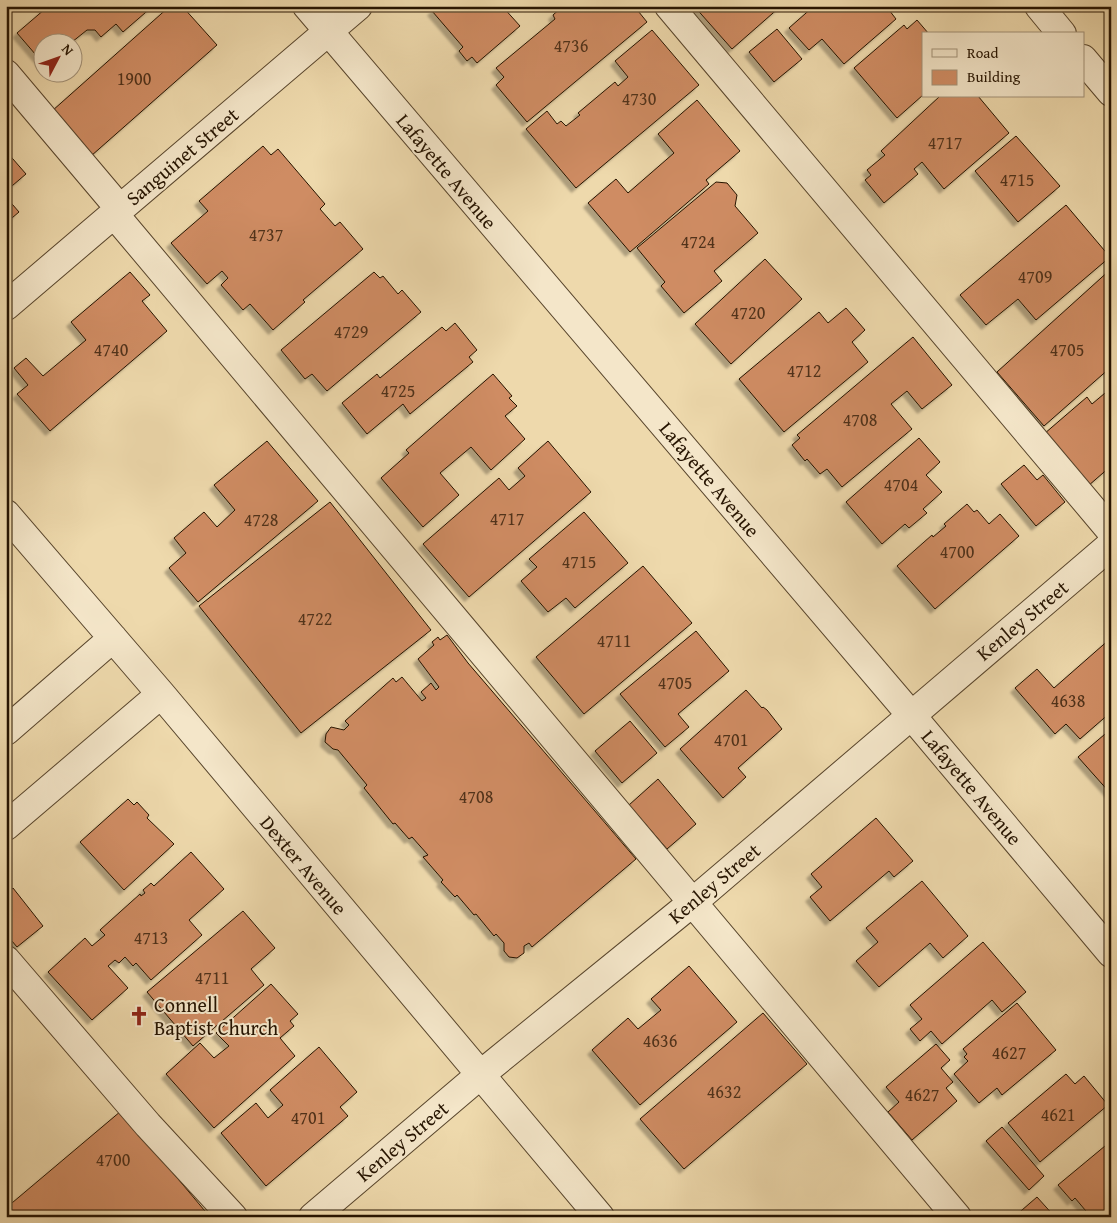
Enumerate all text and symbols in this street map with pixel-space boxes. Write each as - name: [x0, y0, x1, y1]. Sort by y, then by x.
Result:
- north arrow: [32, 32, 82, 82]
- house number: 4736: [554, 32, 588, 59]
- legend: [922, 32, 1084, 98]
- text: N: [57, 39, 79, 60]
- text: Road: [967, 42, 998, 63]
- house number: 1900: [117, 65, 152, 92]
- text: Building: [967, 66, 1021, 87]
- house number: 4730: [622, 85, 657, 112]
- street label: Sanguinet Street: [119, 100, 245, 212]
- street label: Lafayette Avenue: [390, 107, 504, 235]
- house number: 4717: [928, 129, 962, 156]
- house number: 4715: [1000, 166, 1034, 193]
- house number: 4737: [249, 221, 283, 248]
- house number: 4724: [681, 228, 715, 255]
- house number: 4709: [1018, 263, 1052, 290]
- house number: 4720: [731, 299, 766, 326]
- house number: 4729: [334, 318, 368, 345]
- house number: 4740: [94, 336, 129, 363]
- house number: 4705: [1050, 336, 1084, 363]
- house number: 4712: [787, 357, 821, 384]
- house number: 4725: [381, 377, 415, 404]
- house number: 4708: [843, 406, 877, 433]
- street label: Lafayette Avenue: [653, 415, 767, 543]
- house number: 4704: [884, 471, 918, 498]
- house number: 4717: [490, 505, 524, 532]
- house number: 4728: [244, 506, 278, 533]
- house number: 4700: [940, 538, 975, 565]
- house number: 4715: [562, 548, 596, 575]
- street label: Kenley Street: [970, 573, 1074, 667]
- house number: 4722: [298, 605, 332, 632]
- house number: 4711: [597, 627, 631, 654]
- house number: 4705: [658, 669, 692, 696]
- house number: 4638: [1051, 687, 1085, 714]
- street label: Lafayette Avenue: [915, 723, 1029, 851]
- house number: 4701: [714, 726, 748, 753]
- house number: 4708: [459, 783, 493, 810]
- street label: Dexter Avenue: [254, 809, 354, 921]
- street label: Kenley Street: [662, 836, 766, 930]
- house number: 4713: [134, 924, 168, 951]
- house number: 4711: [195, 964, 229, 991]
- place label: Connell Baptist Church: [154, 990, 278, 1042]
- church icon: Connell Baptist Church: [128, 1005, 150, 1027]
- house number: 4636: [643, 1027, 677, 1054]
- house number: 4627: [992, 1039, 1026, 1066]
- house number: 4632: [707, 1078, 741, 1105]
- house number: 4627: [905, 1081, 939, 1108]
- street label: Kenley Street: [350, 1094, 454, 1188]
- house number: 4621: [1041, 1101, 1075, 1128]
- house number: 4701: [291, 1104, 325, 1131]
- house number: 4700: [96, 1146, 131, 1173]

